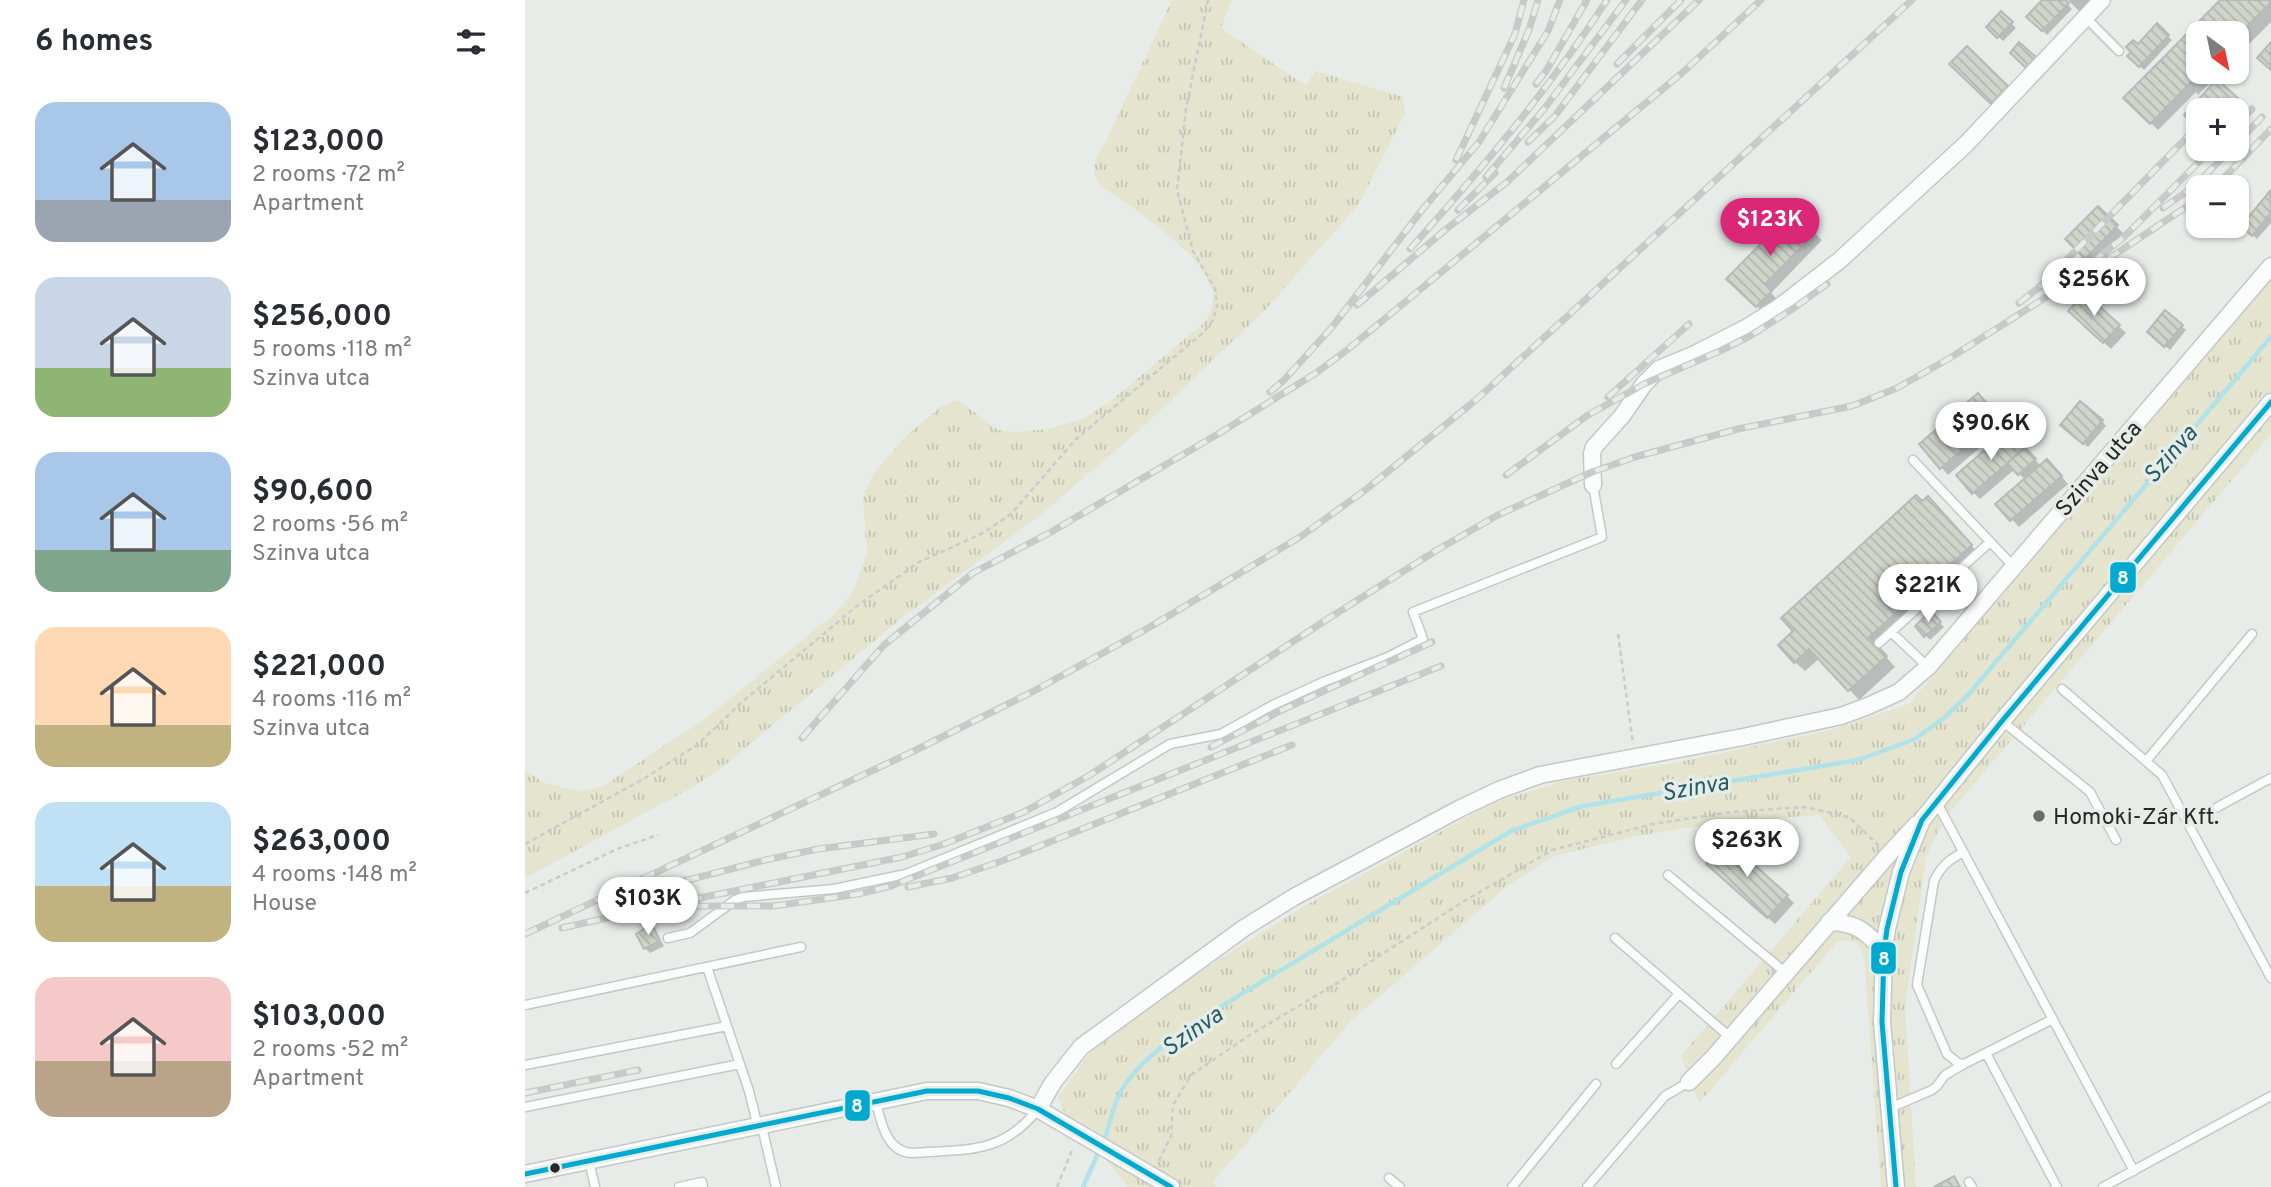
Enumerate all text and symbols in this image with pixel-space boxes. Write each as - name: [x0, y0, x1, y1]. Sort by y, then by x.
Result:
- north arrow: [2186, 21, 2249, 84]
- map controls: [2186, 21, 2249, 238]
- icon: filters: [452, 23, 490, 61]
- text: 6 homes: [35, 24, 153, 61]
- button: +: [2186, 98, 2249, 161]
- text: $123,000: [252, 124, 385, 161]
- icon: home: [91, 130, 175, 214]
- text: 2 rooms · 72 m²: [252, 161, 405, 190]
- button: −: [2186, 175, 2249, 238]
- text: Apartment: [252, 190, 364, 219]
- pin: $123K: [1721, 198, 1819, 258]
- text: $123K: [1736, 206, 1804, 235]
- pin: $256K: [2045, 258, 2143, 318]
- text: $256K: [2058, 266, 2130, 295]
- text: $256,000: [252, 299, 392, 336]
- icon: home: [91, 305, 175, 389]
- text: 5 rooms · 118 m²: [252, 336, 411, 365]
- text: Szinva utca: [252, 365, 370, 394]
- pin: $90.6K: [1934, 402, 2048, 462]
- text: $90.6K: [1951, 410, 2031, 439]
- street label: Szinva utca: [2050, 416, 2149, 524]
- water label: Szinva: [2138, 419, 2205, 491]
- text: $90,600: [252, 474, 374, 511]
- icon: home: [91, 480, 175, 564]
- text: 2 rooms · 56 m²: [252, 511, 408, 540]
- text: Szinva utca: [252, 540, 370, 569]
- line badge: 8: [2109, 561, 2137, 594]
- pin: $221K: [1879, 564, 1977, 624]
- text: 8: [2117, 567, 2129, 591]
- text: $221K: [1894, 572, 1962, 601]
- text: $221,000: [252, 649, 386, 686]
- icon: home: [91, 655, 175, 739]
- text: 4 rooms · 116 m²: [252, 686, 411, 715]
- text: Szinva utca: [252, 715, 370, 744]
- water label: Szinva: [1659, 768, 1732, 810]
- place label: Homoki-Zár Kft.: [2053, 804, 2219, 833]
- marker: Homoki-Zár Kft.: [2031, 808, 2047, 824]
- pin: $263K: [1698, 820, 1796, 879]
- text: $263,000: [252, 824, 391, 861]
- text: $263K: [1711, 827, 1783, 856]
- icon: home: [91, 830, 175, 914]
- text: 4 rooms · 148 m²: [252, 861, 417, 890]
- pin: $103K: [599, 878, 697, 937]
- text: $103K: [614, 885, 682, 914]
- text: House: [252, 890, 317, 919]
- line badge: 8: [1870, 941, 1897, 975]
- text: 8: [1878, 948, 1890, 972]
- text: $103,000: [252, 999, 386, 1036]
- water label: Szinva: [1157, 1001, 1230, 1064]
- icon: home: [91, 1005, 175, 1089]
- text: 2 rooms · 52 m²: [252, 1036, 408, 1065]
- text: Apartment: [252, 1065, 364, 1094]
- line badge: 8: [844, 1089, 871, 1122]
- text: 8: [851, 1095, 863, 1119]
- unlabelled marker: [548, 1161, 562, 1175]

